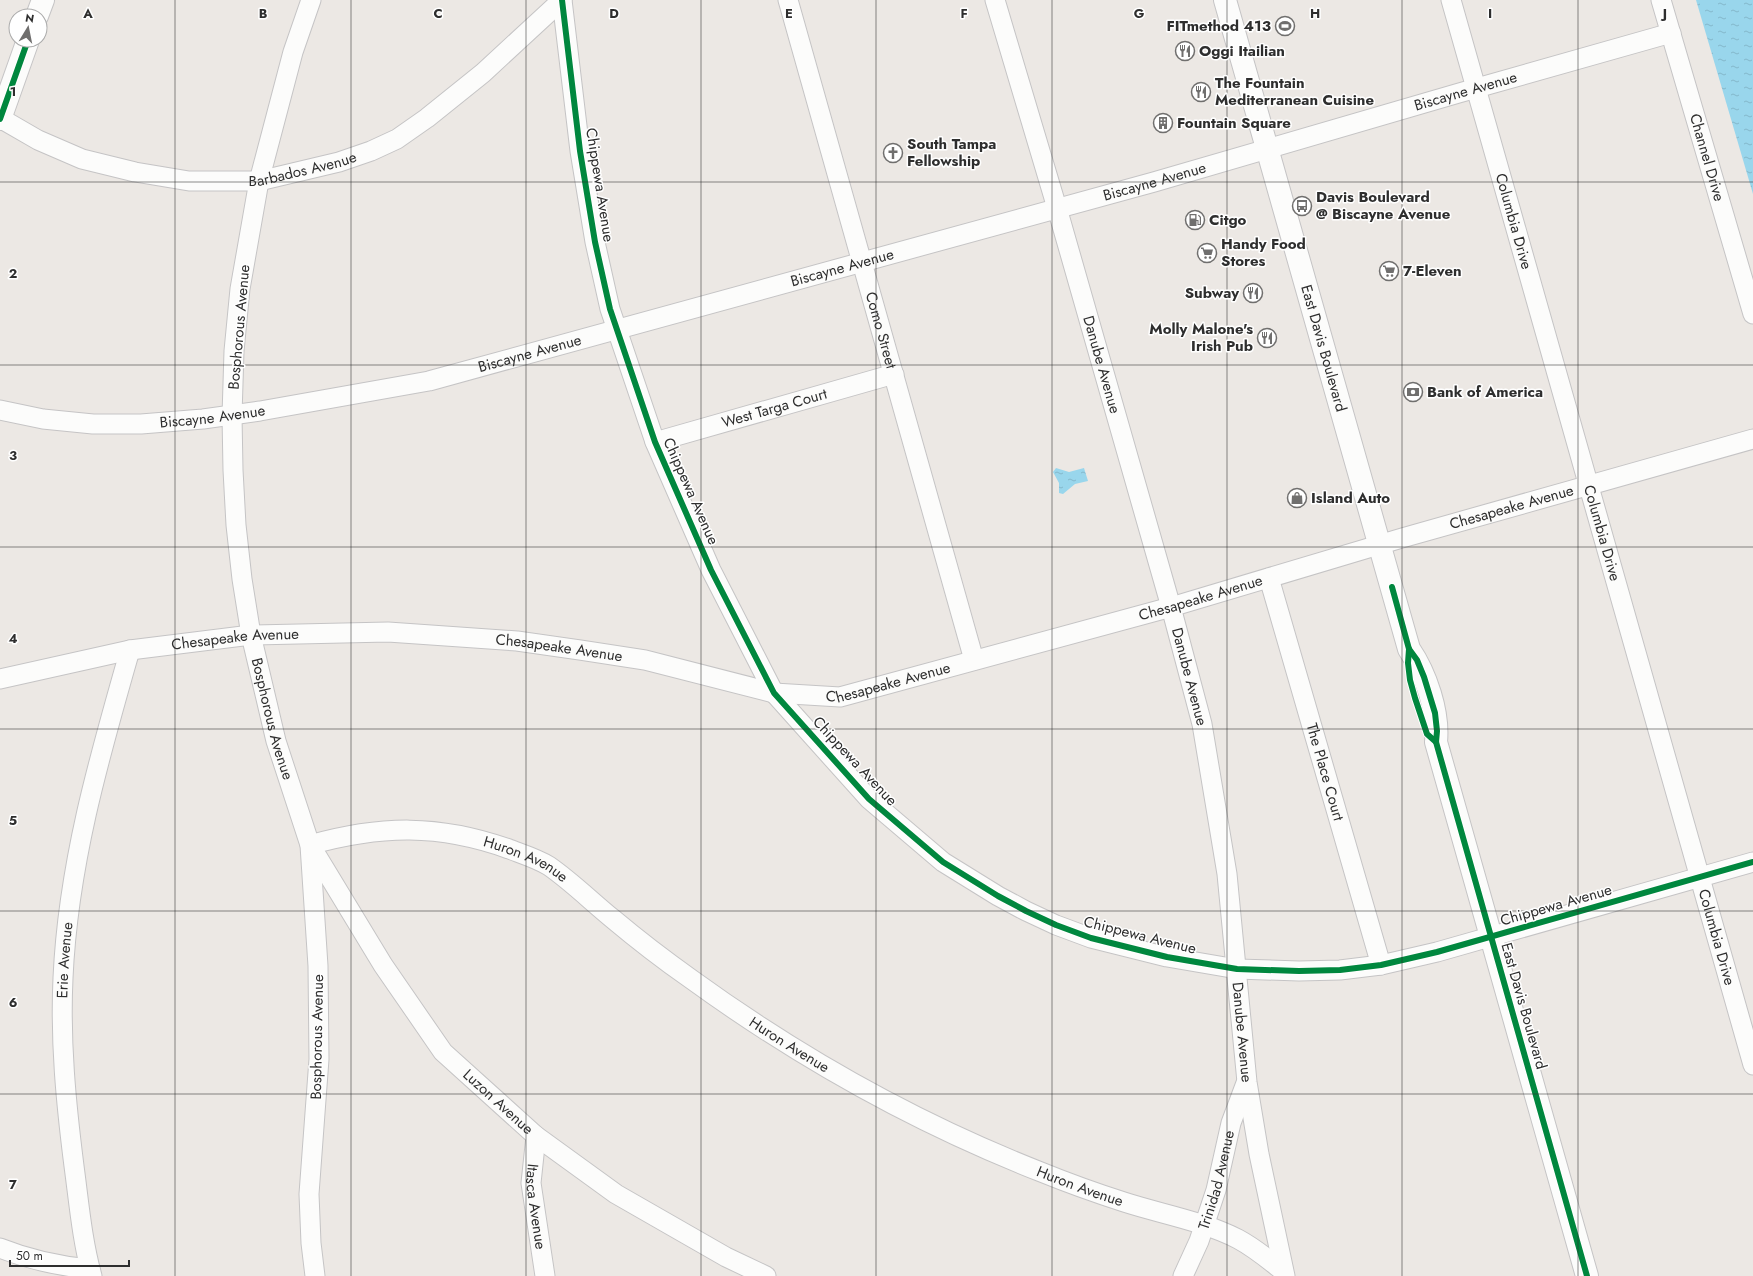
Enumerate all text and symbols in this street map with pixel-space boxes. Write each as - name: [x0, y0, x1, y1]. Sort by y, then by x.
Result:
- text: A: [82, 4, 93, 23]
- text: B: [259, 4, 268, 23]
- text: C: [433, 4, 443, 23]
- text: D: [609, 4, 619, 23]
- text: E: [785, 4, 793, 23]
- text: F: [960, 4, 968, 23]
- text: G: [1134, 4, 1145, 23]
- text: H: [1310, 4, 1320, 23]
- text: I: [1488, 4, 1492, 23]
- text: J: [1660, 4, 1667, 23]
- north arrow: [8, 8, 48, 48]
- text: N: [24, 10, 35, 27]
- place label: FITmethod 413: [1166, 15, 1271, 37]
- sports icon: FITmethod 413: [1274, 15, 1296, 37]
- restaurant icon: Oggi Itailian: [1174, 40, 1196, 62]
- place label: Oggi Itailian: [1199, 40, 1285, 62]
- street label: Biscayne Avenue: [1412, 66, 1520, 117]
- place label: The Fountain Mediterranean Cuisine: [1215, 72, 1374, 111]
- restaurant icon: The Fountain Mediterranean Cuisine: [1190, 81, 1212, 103]
- text: 1: [10, 82, 16, 101]
- street label: Channel Drive: [1684, 111, 1730, 204]
- building icon: Fountain Square: [1152, 112, 1174, 134]
- place label: Fountain Square: [1177, 112, 1291, 134]
- street label: Chippewa Avenue: [580, 126, 620, 244]
- place label: South Tampa Fellowship: [907, 133, 996, 172]
- church icon: South Tampa Fellowship: [882, 142, 904, 164]
- street label: Barbados Avenue: [249, 146, 360, 192]
- street label: Biscayne Avenue: [1100, 156, 1209, 207]
- street label: Columbia Drive: [1490, 171, 1538, 272]
- place label: Davis Boulevard @ Biscayne Avenue: [1316, 186, 1451, 225]
- bus stop icon: Davis Boulevard @ Biscayne Avenue: [1291, 195, 1313, 217]
- fuel station icon: Citgo: [1184, 209, 1206, 231]
- place label: Citgo: [1209, 209, 1247, 231]
- place label: Handy Food Stores: [1221, 233, 1306, 272]
- supermarket icon: Handy Food Stores: [1196, 242, 1218, 264]
- street label: Biscayne Avenue: [788, 243, 897, 292]
- supermarket icon: 7-Eleven: [1378, 260, 1400, 282]
- place label: 7-Eleven: [1403, 260, 1462, 282]
- street label: Bosphorous Avenue: [223, 263, 255, 390]
- text: 2: [9, 264, 17, 283]
- place label: Subway: [1185, 282, 1239, 304]
- restaurant icon: Subway: [1242, 282, 1264, 304]
- street label: East Davis Boulevard: [1295, 282, 1352, 414]
- street label: Como Street: [860, 289, 902, 371]
- street label: Danube Avenue: [1077, 313, 1126, 416]
- place label: Molly Malone's Irish Pub: [1149, 318, 1253, 357]
- restaurant icon: Molly Malone's Irish Pub: [1256, 327, 1278, 349]
- street label: Biscayne Avenue: [476, 329, 584, 378]
- bank icon: Bank of America: [1402, 381, 1424, 403]
- place label: Bank of America: [1427, 381, 1543, 403]
- street label: West Targa Court: [719, 383, 830, 434]
- street label: Biscayne Avenue: [159, 399, 267, 433]
- street label: Chippewa Avenue: [658, 434, 725, 548]
- text: 3: [9, 446, 17, 465]
- street label: Chesapeake Avenue: [1447, 479, 1576, 535]
- street label: Columbia Drive: [1578, 482, 1626, 584]
- shop icon: Island Auto: [1286, 487, 1308, 509]
- place label: Island Auto: [1311, 487, 1390, 509]
- street label: Chesapeake Avenue: [1136, 569, 1265, 626]
- street label: Chesapeake Avenue: [170, 623, 299, 656]
- street label: Danube Avenue: [1166, 625, 1213, 728]
- text: 4: [8, 629, 18, 648]
- street label: Chesapeake Avenue: [495, 629, 624, 667]
- street label: Bosphorous Avenue: [246, 655, 299, 783]
- street label: Chesapeake Avenue: [825, 656, 953, 709]
- street label: Chippewa Avenue: [808, 711, 903, 811]
- street label: The Place Court: [1301, 721, 1350, 824]
- text: 5: [9, 811, 17, 830]
- street label: Huron Avenue: [481, 830, 573, 888]
- street label: Chippewa Avenue: [1498, 878, 1615, 931]
- street label: Columbia Drive: [1693, 886, 1741, 988]
- street label: Chippewa Avenue: [1081, 910, 1199, 960]
- street label: Erie Avenue: [51, 921, 78, 999]
- street label: East Davis Boulevard: [1495, 940, 1553, 1072]
- street label: Bosphorous Avenue: [305, 974, 329, 1100]
- street label: Danube Avenue: [1226, 981, 1258, 1084]
- text: 6: [9, 993, 18, 1012]
- street label: Huron Avenue: [745, 1011, 834, 1078]
- street label: Luzon Avenue: [458, 1064, 539, 1140]
- street label: Trinidad Avenue: [1192, 1128, 1240, 1233]
- street label: Huron Avenue: [1033, 1160, 1126, 1212]
- street label: Itasca Avenue: [520, 1163, 552, 1251]
- text: 7: [9, 1175, 17, 1194]
- scale bar: [10, 1242, 129, 1268]
- text: 50 m: [16, 1247, 43, 1265]

